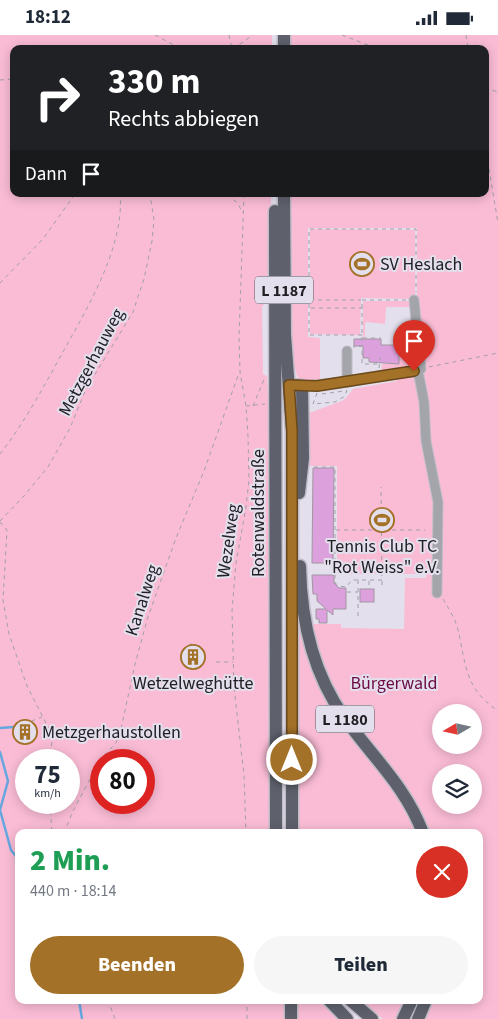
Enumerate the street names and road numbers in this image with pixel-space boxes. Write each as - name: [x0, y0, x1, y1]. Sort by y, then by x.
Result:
- road number: L 1187: [255, 277, 313, 303]
- street label: Metzgerhauweg: [53, 304, 130, 421]
- street label: Rotenwaldstraße: [246, 449, 271, 577]
- street label: Wezelweg: [211, 502, 246, 580]
- street label: Kanalweg: [119, 561, 166, 639]
- road number: L 1180: [316, 706, 374, 733]

